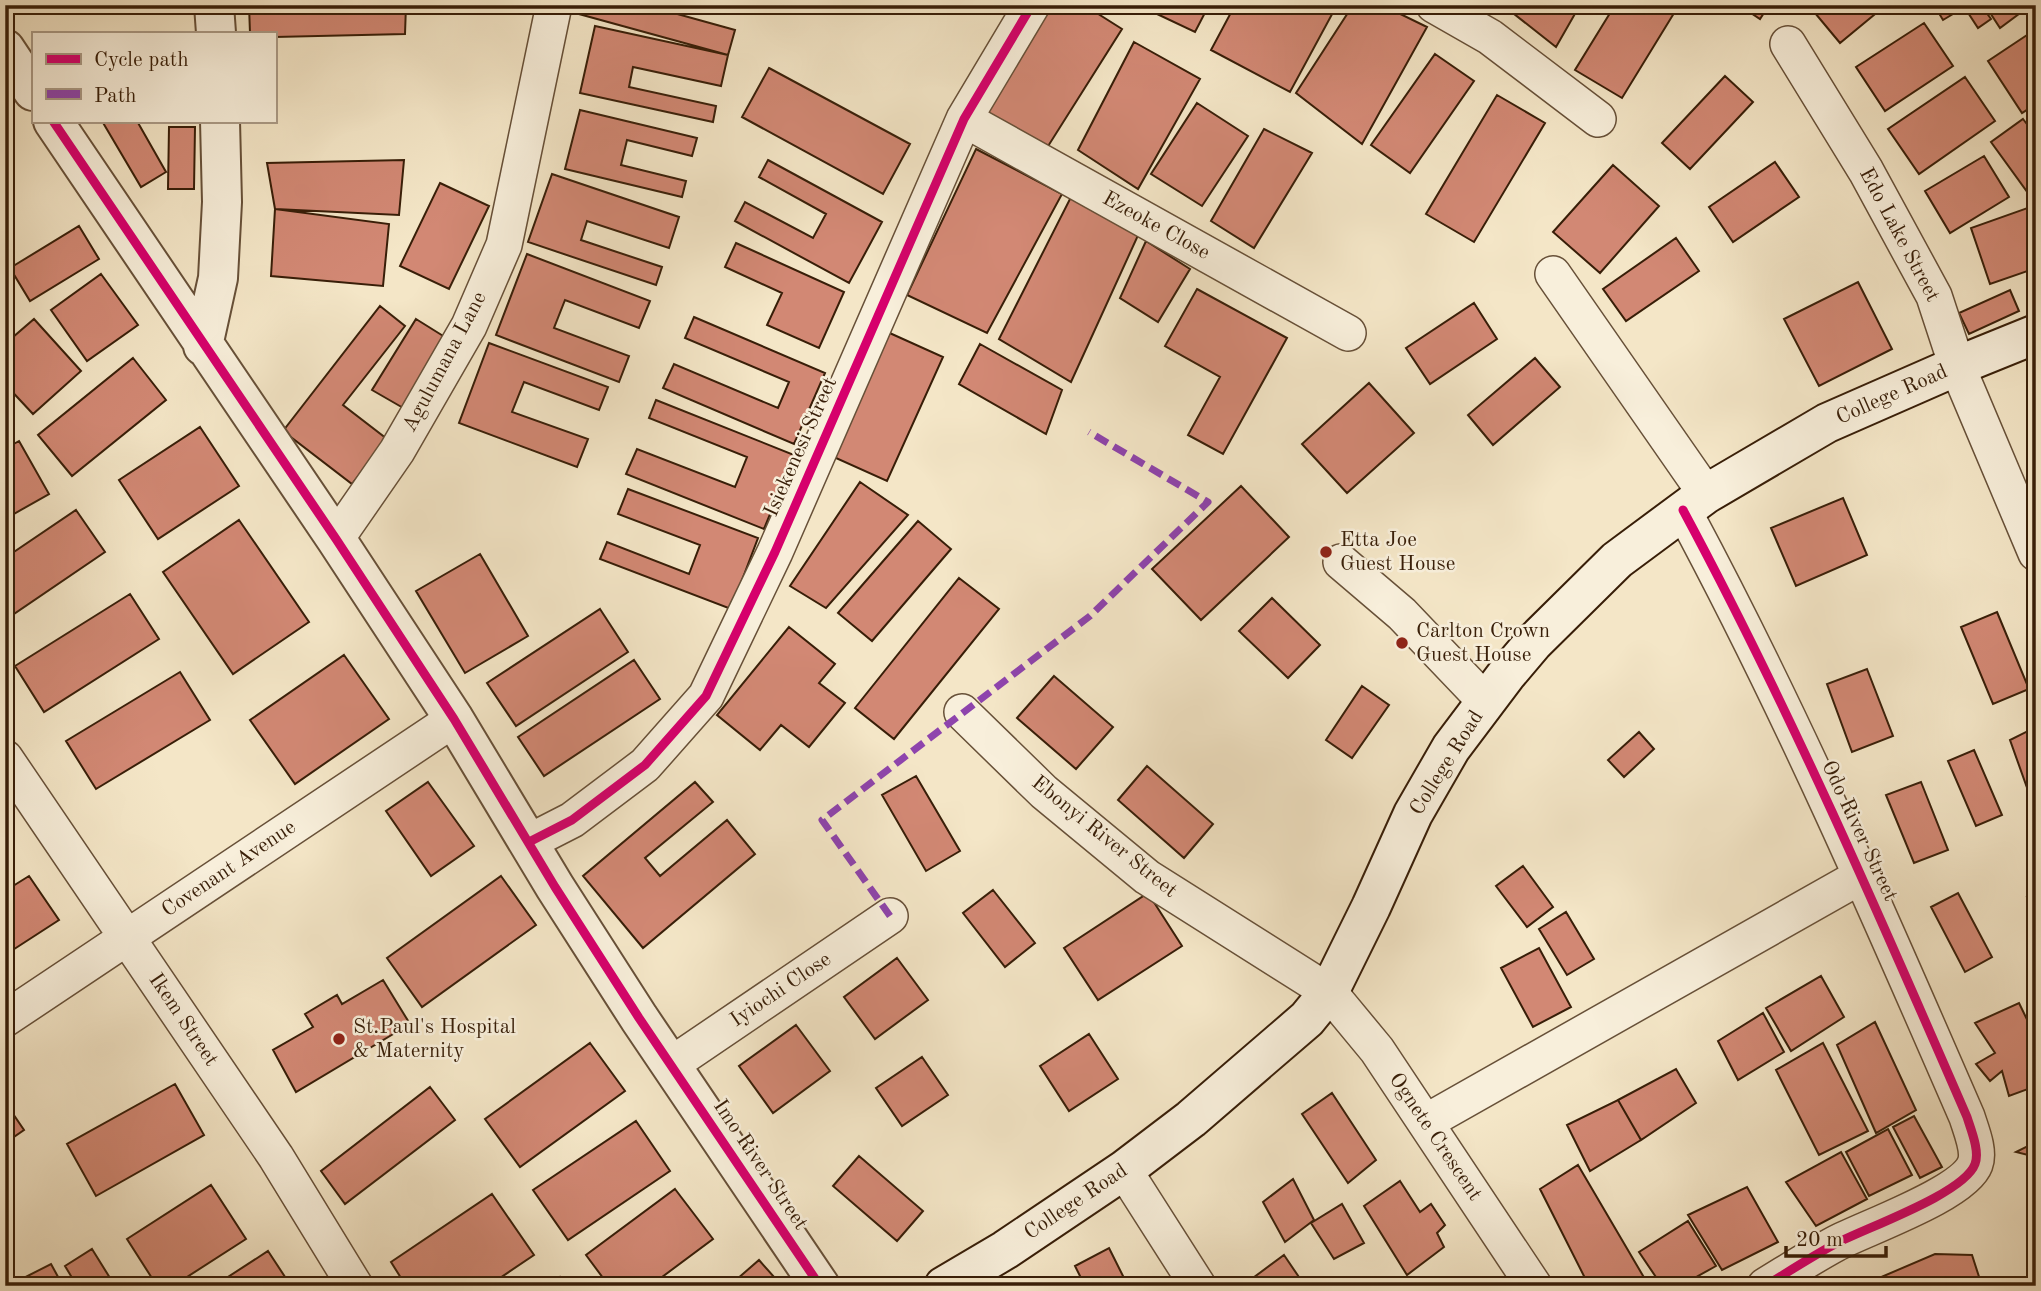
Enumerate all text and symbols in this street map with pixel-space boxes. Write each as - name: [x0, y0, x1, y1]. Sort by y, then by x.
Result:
- legend: [32, 32, 276, 122]
- text: Cycle path: [94, 50, 189, 71]
- text: Path: [94, 86, 137, 107]
- street label: Edo Lake Street: [1855, 165, 1943, 305]
- street label: Ezeoke Close: [1099, 188, 1213, 264]
- street label: Agulumana Lane: [399, 288, 491, 436]
- street label: College Road: [1833, 361, 1951, 429]
- street label: Isiekenesi Street: [761, 374, 841, 520]
- place label: Etta Joe Guest House: [1340, 530, 1455, 575]
- marker: Etta Joe Guest House: [1318, 544, 1334, 560]
- place label: Carlton Crown Guest House: [1416, 621, 1550, 666]
- marker: Carlton Crown Guest House: [1394, 635, 1410, 651]
- street label: College Road: [1407, 707, 1487, 819]
- street label: Odo River Street: [1817, 757, 1901, 905]
- street label: Ebonyi River Street: [1027, 772, 1181, 902]
- street label: Covenant Avenue: [158, 817, 300, 921]
- street label: Iyiochi Close: [727, 949, 835, 1031]
- street label: Ikem Street: [144, 970, 222, 1070]
- place label: St.Paul's Hospital & Maternity: [353, 1017, 516, 1062]
- marker: St.Paul's Hospital & Maternity: [331, 1031, 347, 1047]
- street label: Ognete Crescent: [1385, 1069, 1485, 1205]
- street label: Imo River Street: [709, 1096, 811, 1234]
- street label: College Road: [1021, 1160, 1131, 1244]
- scale bar: [1786, 1214, 1885, 1258]
- text: 20 m: [1796, 1230, 1843, 1251]

